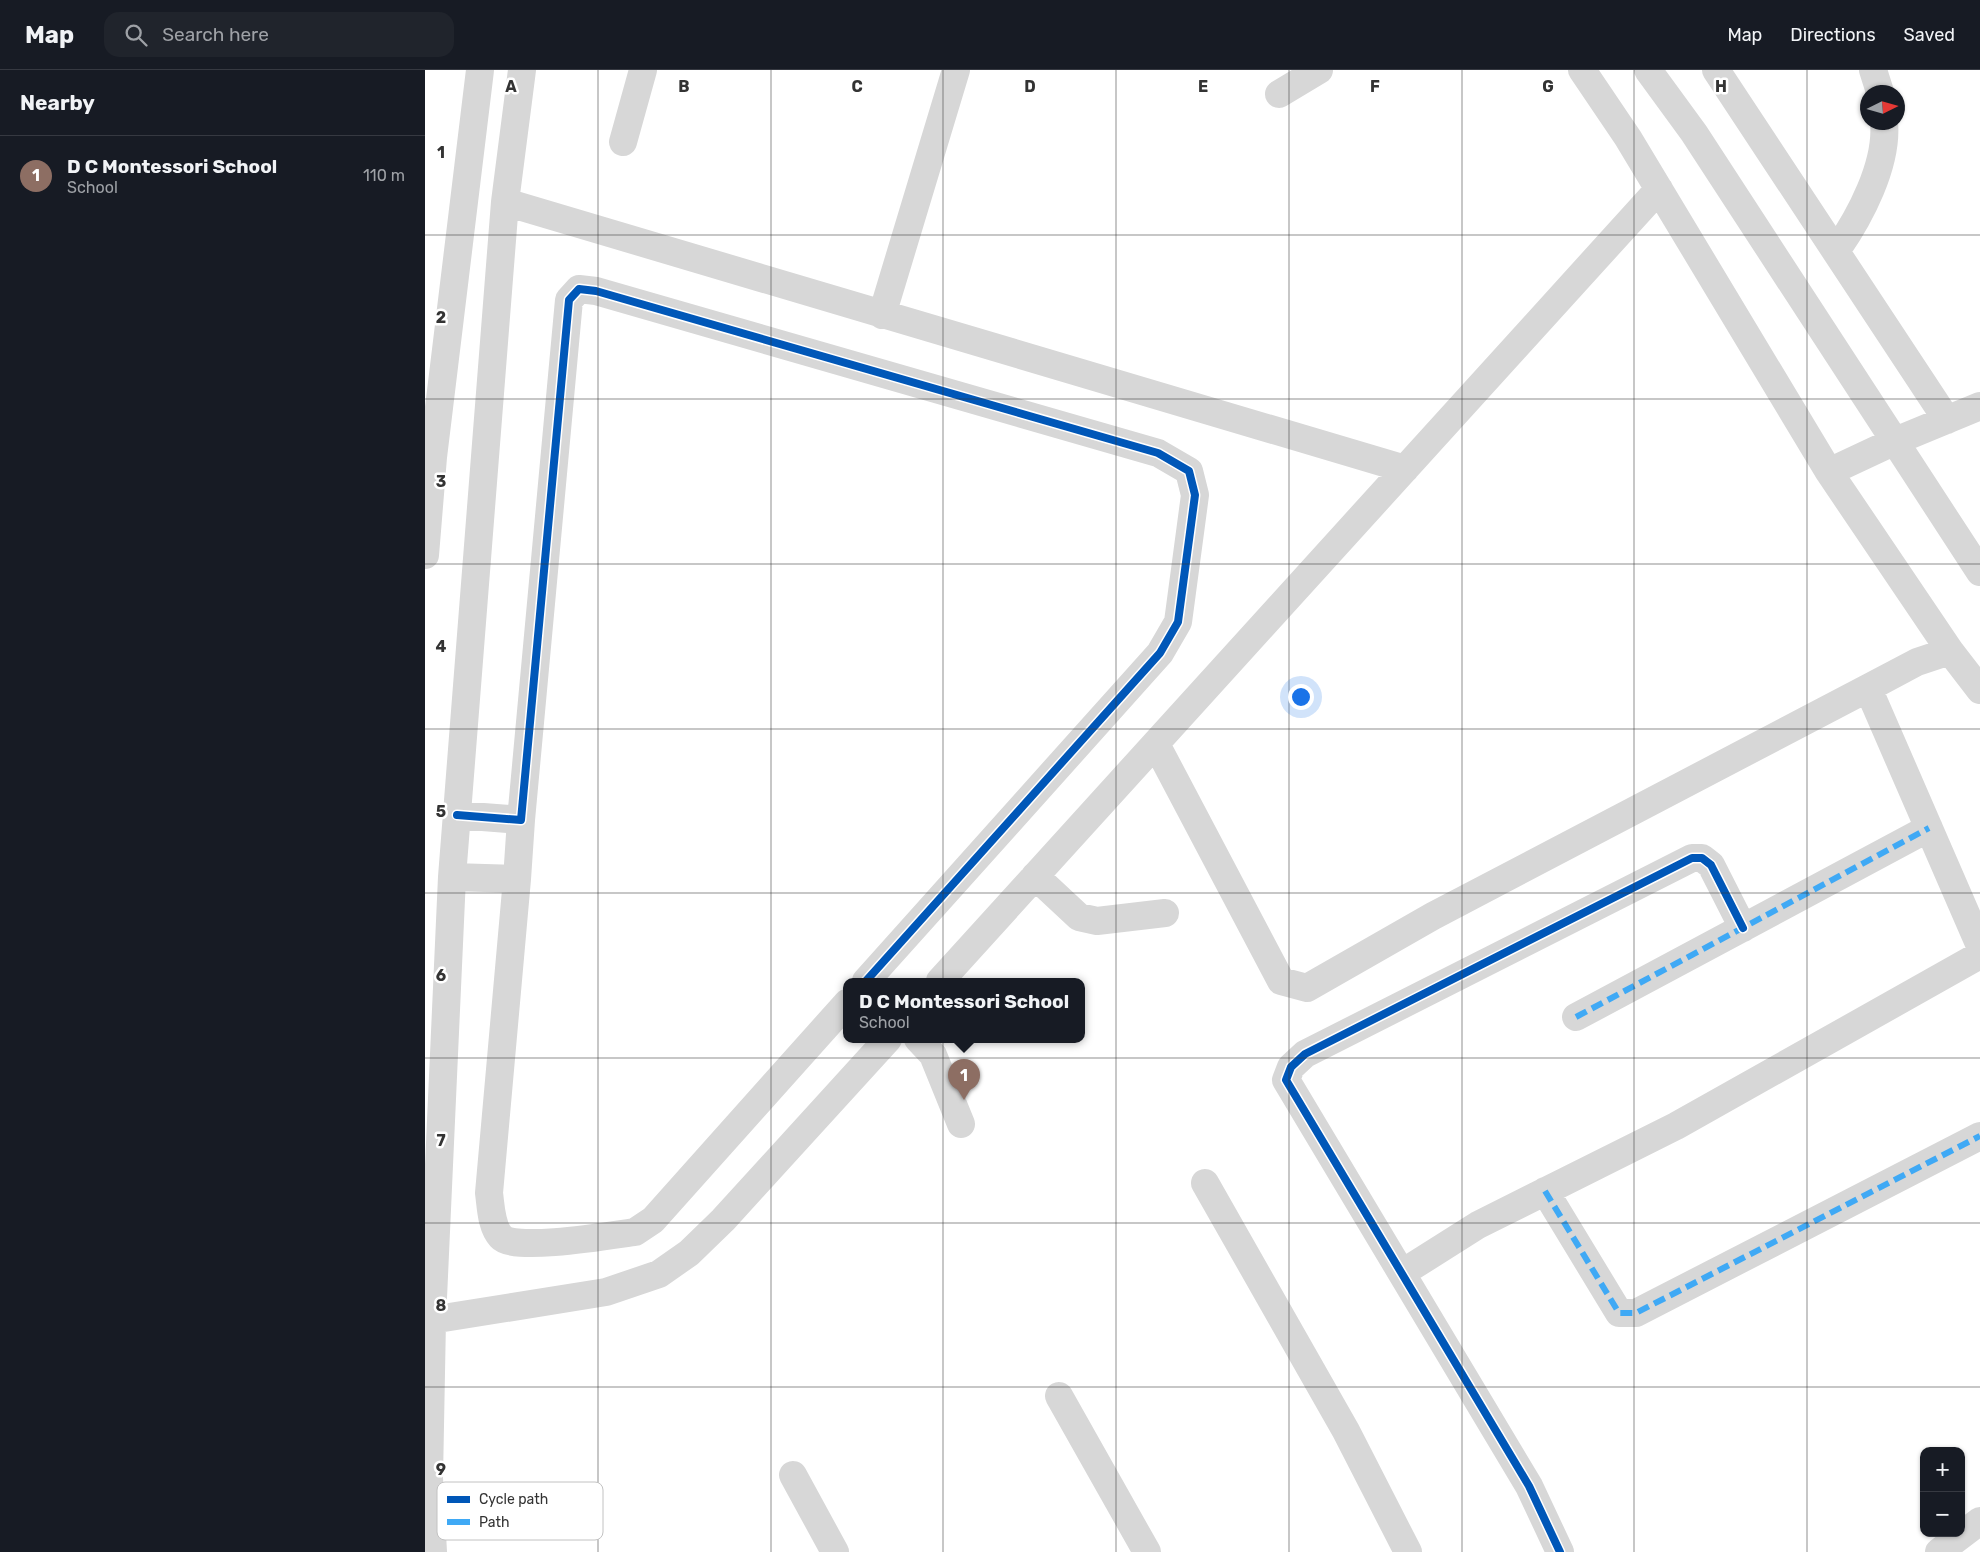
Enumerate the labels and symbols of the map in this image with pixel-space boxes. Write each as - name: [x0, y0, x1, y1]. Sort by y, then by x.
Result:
- text: A: [505, 77, 517, 96]
- text: B: [678, 77, 690, 96]
- text: C: [851, 77, 863, 96]
- text: D: [1024, 77, 1036, 96]
- text: E: [1198, 77, 1208, 96]
- text: F: [1370, 77, 1380, 96]
- text: G: [1542, 77, 1554, 96]
- text: H: [1715, 77, 1727, 96]
- north arrow: [1860, 85, 1905, 130]
- text: 1: [437, 143, 445, 162]
- text: 2: [436, 308, 446, 327]
- text: 3: [436, 472, 446, 491]
- text: 4: [436, 637, 447, 656]
- your location: [1288, 684, 1314, 710]
- text: 5: [436, 802, 446, 821]
- text: 6: [436, 966, 446, 985]
- pin: 1: [948, 1059, 980, 1100]
- text: 7: [436, 1131, 446, 1150]
- text: 8: [436, 1296, 447, 1315]
- text: 9: [436, 1460, 446, 1479]
- legend: [437, 1482, 603, 1540]
- text: Cycle path: [479, 1491, 548, 1508]
- text: Path: [479, 1514, 510, 1531]

